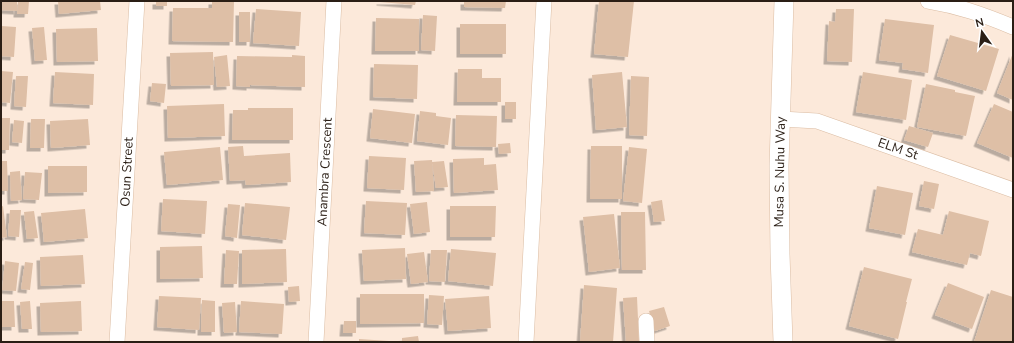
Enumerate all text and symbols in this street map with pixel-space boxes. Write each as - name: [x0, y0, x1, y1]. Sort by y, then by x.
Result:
- north arrow: [962, 12, 1002, 52]
- text: N: [974, 15, 986, 31]
- street label: Musa S. Nuhu Way: [770, 116, 790, 228]
- street label: Anambra Crescent: [313, 117, 337, 227]
- street label: ELM St: [875, 134, 921, 164]
- street label: Osun Street: [116, 136, 138, 207]

